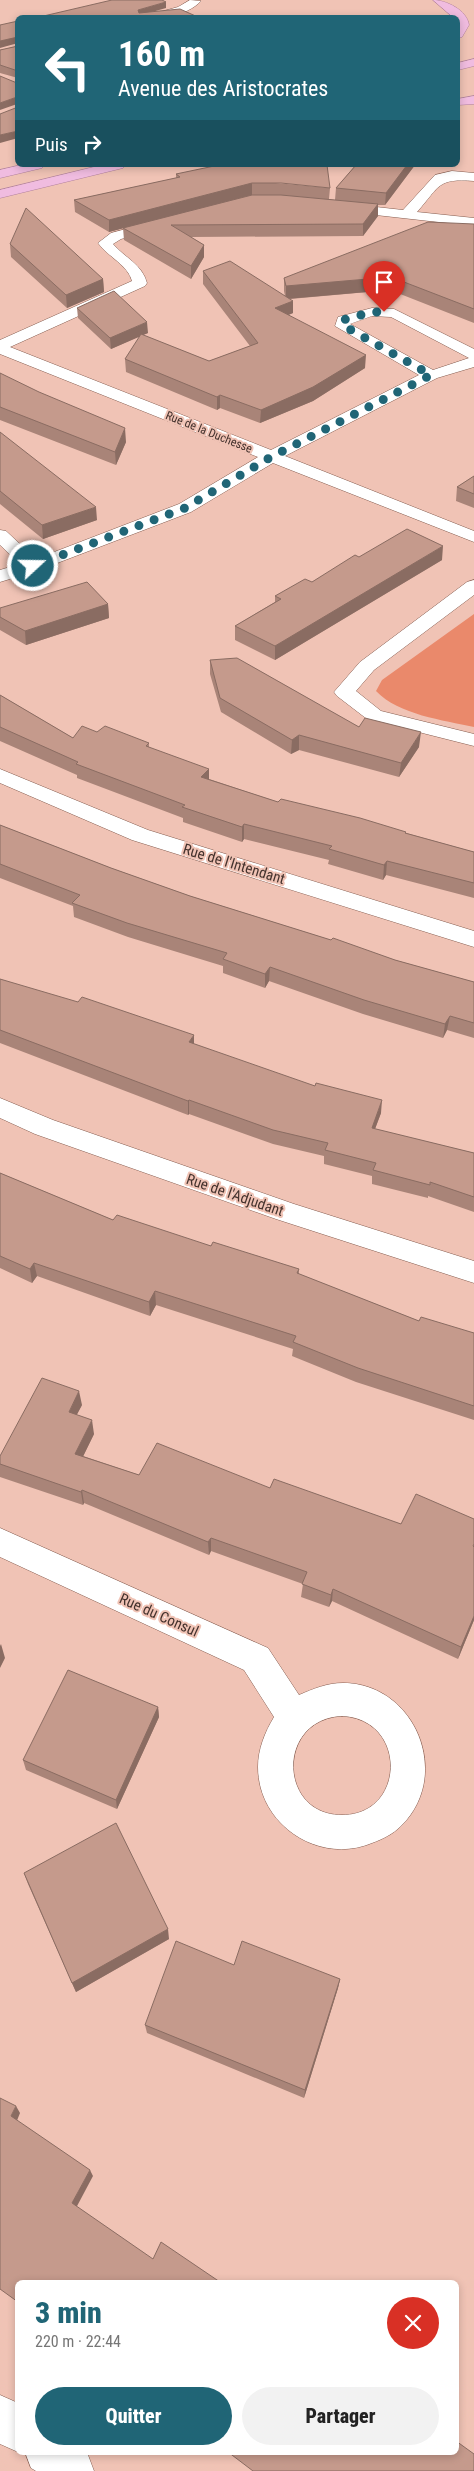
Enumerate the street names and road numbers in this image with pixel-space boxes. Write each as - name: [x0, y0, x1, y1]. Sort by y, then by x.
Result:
- street label: Rue de la Duchesse: [164, 408, 255, 456]
- street label: Rue de l'Intendant: [181, 840, 287, 888]
- street label: Rue de l'Adjudant: [184, 1170, 286, 1220]
- street label: Rue du Consul: [117, 1590, 201, 1640]

